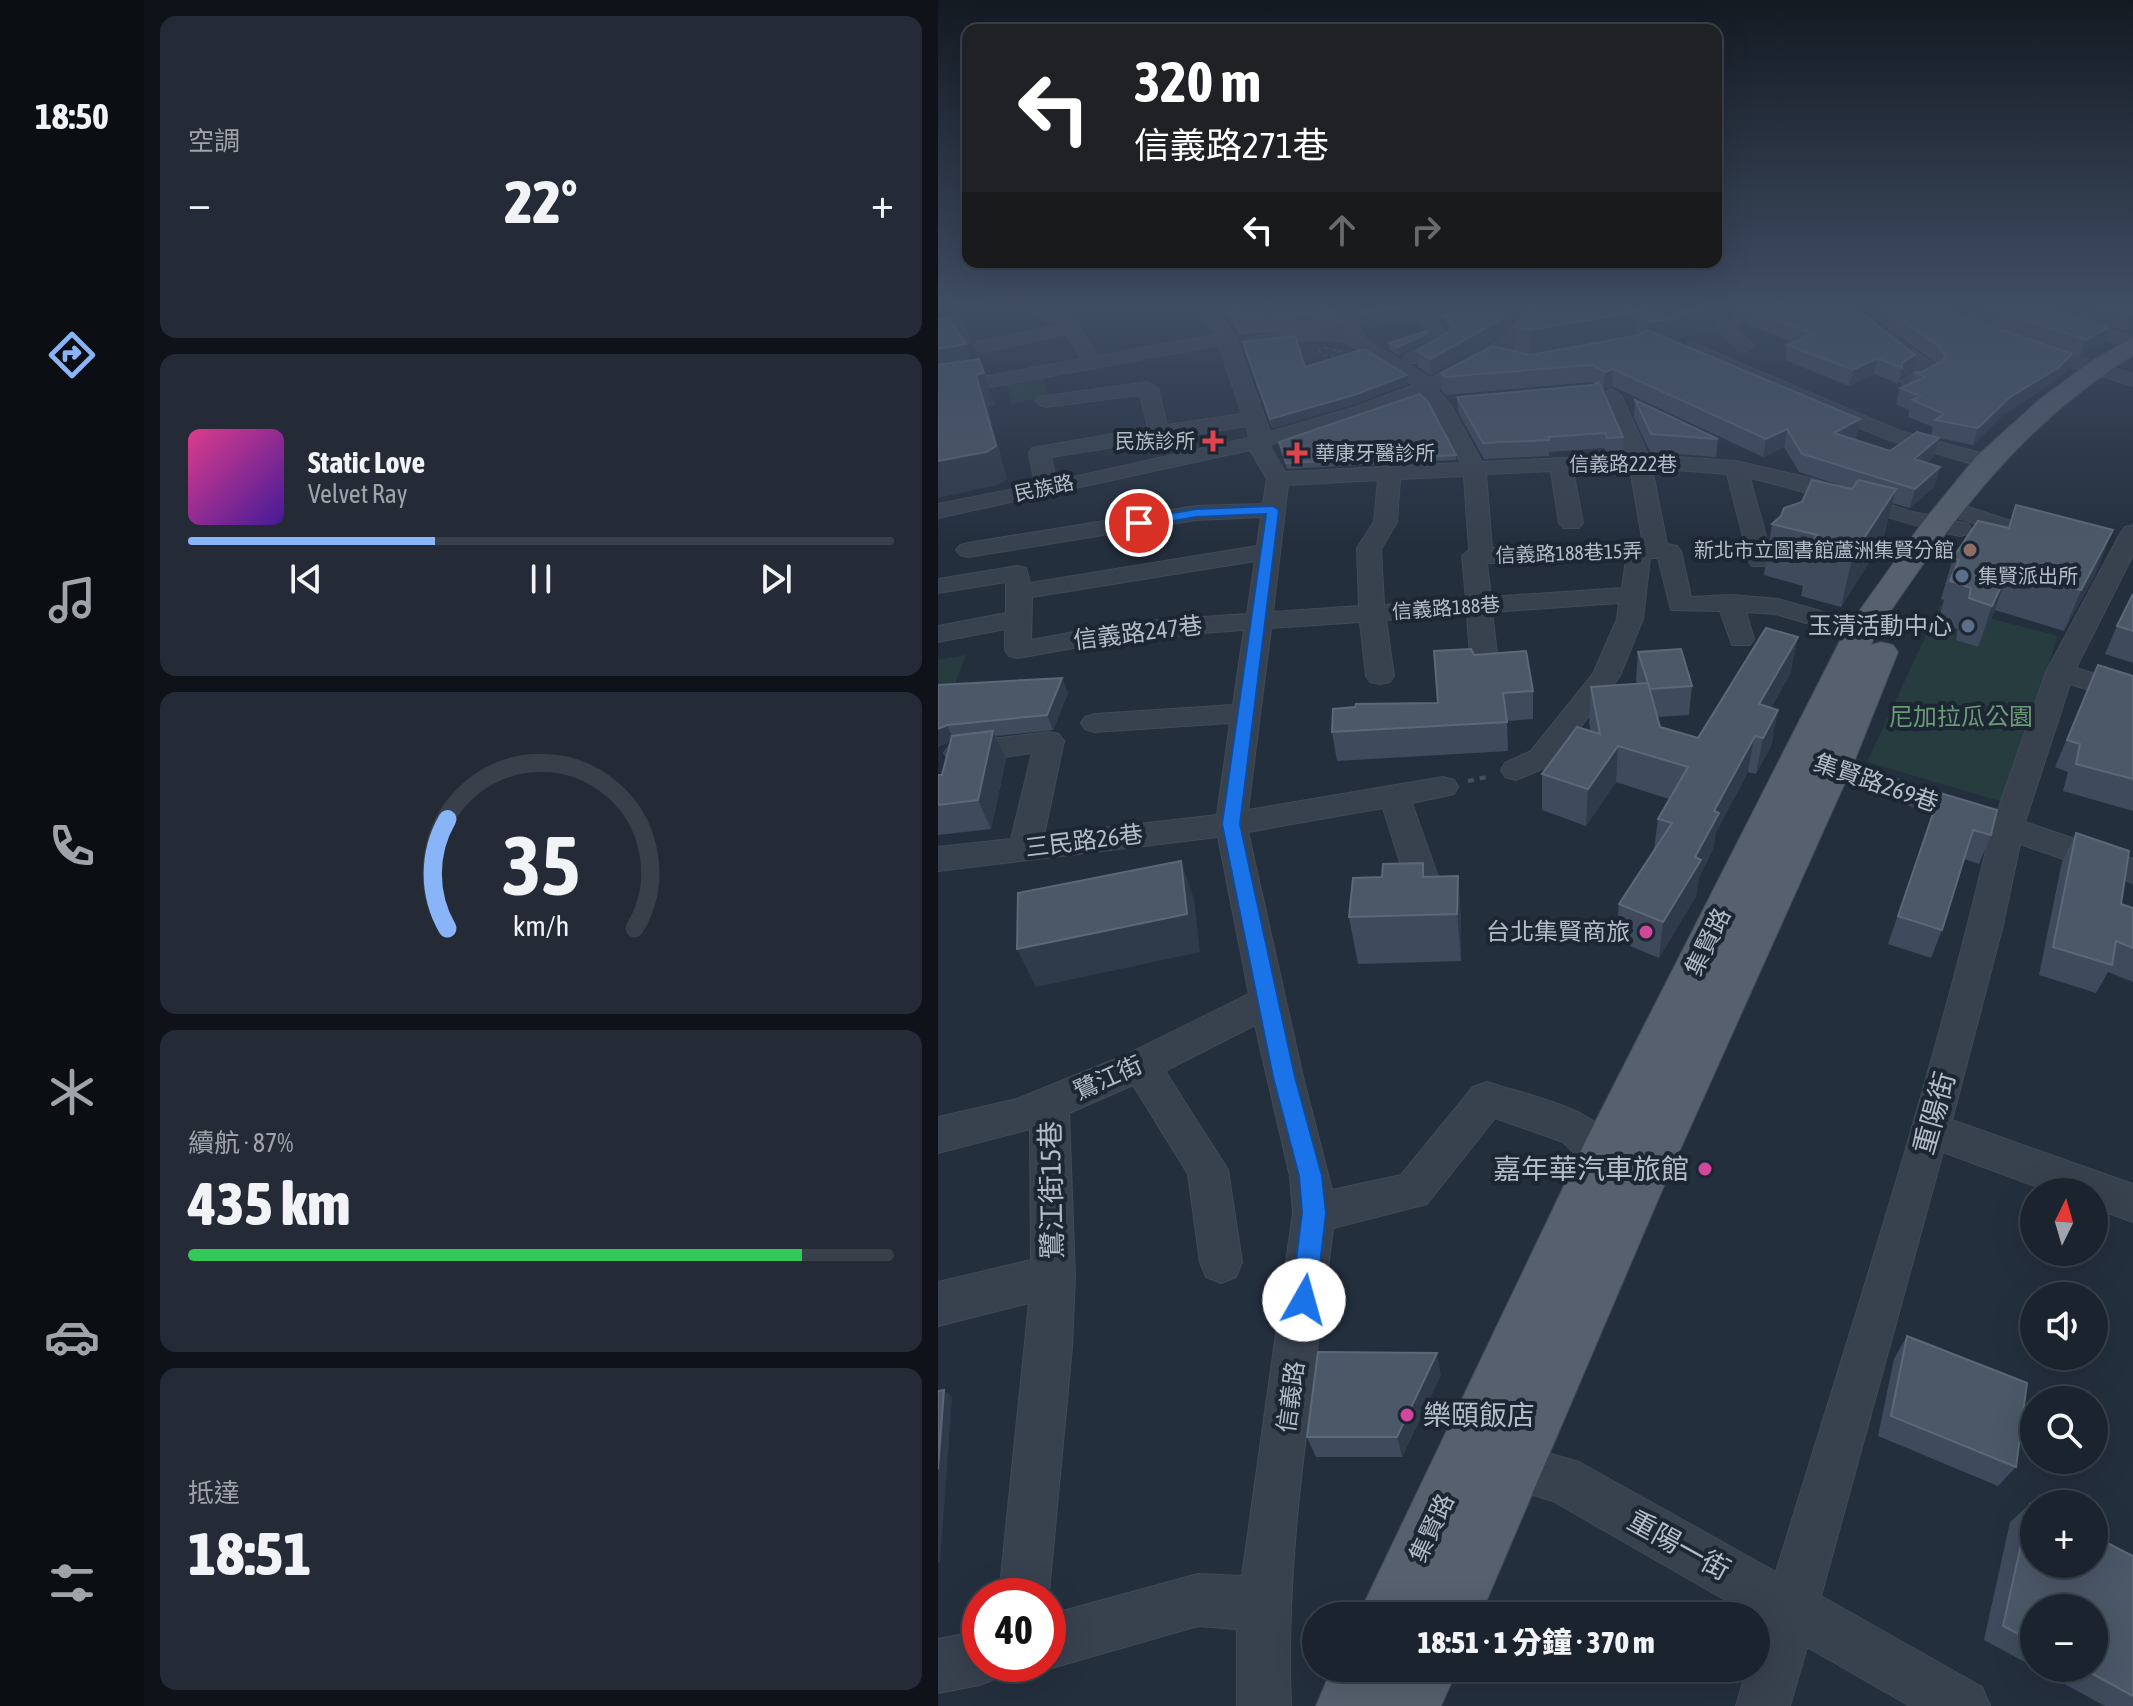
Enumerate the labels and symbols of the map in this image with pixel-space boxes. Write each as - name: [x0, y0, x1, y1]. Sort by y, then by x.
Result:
- place label: 民族診所: [1115, 429, 1195, 452]
- marker: 民族診所: [1202, 430, 1224, 452]
- place label: 華康牙醫診所: [1315, 441, 1435, 464]
- marker: 華康牙醫診所: [1286, 442, 1308, 464]
- street label: 信義路222巷: [1569, 452, 1677, 475]
- street label: 民族路: [1012, 470, 1076, 505]
- pin: [1105, 489, 1173, 557]
- street label: 信義路188巷15弄: [1495, 538, 1643, 567]
- place label: 新北市立圖書館蘆洲集賢分館: [1694, 538, 1954, 561]
- marker: 新北市立圖書館蘆洲集賢分館: [1961, 541, 1979, 559]
- place label: 集賢派出所: [1978, 564, 2078, 587]
- marker: 集賢派出所: [1953, 567, 1971, 585]
- street label: 信義路188巷: [1391, 592, 1501, 623]
- street label: 信義路247巷: [1072, 611, 1204, 654]
- place label: 玉清活動中心: [1808, 612, 1952, 639]
- marker: 玉清活動中心: [1959, 617, 1977, 635]
- park label: 尼加拉瓜公園: [1889, 703, 2033, 730]
- street label: 集賢路269巷: [1810, 749, 1942, 816]
- street label: 三民路26巷: [1023, 820, 1144, 861]
- street label: 集賢路: [1680, 904, 1735, 980]
- place label: 台北集賢商旅: [1486, 918, 1630, 945]
- marker: 台北集賢商旅: [1637, 923, 1655, 941]
- street label: 鷺江街: [1069, 1051, 1146, 1105]
- street label: 重陽街: [1907, 1068, 1961, 1158]
- street label: 鷺江街15巷: [1034, 1121, 1068, 1259]
- place label: 嘉年華汽車旅館: [1493, 1153, 1689, 1185]
- marker: 嘉年華汽車旅館: [1696, 1160, 1714, 1178]
- north arrow: [2020, 1178, 2108, 1266]
- position arrow: [1262, 1258, 1346, 1342]
- street label: 信義路: [1272, 1359, 1309, 1434]
- place label: 樂頤飯店: [1423, 1399, 1535, 1431]
- marker: 樂頤飯店: [1398, 1406, 1416, 1424]
- street label: 集賢路: [1404, 1489, 1459, 1566]
- street label: 重陽一街: [1622, 1504, 1736, 1586]
- speed limit sign: 40: [962, 1578, 1066, 1682]

